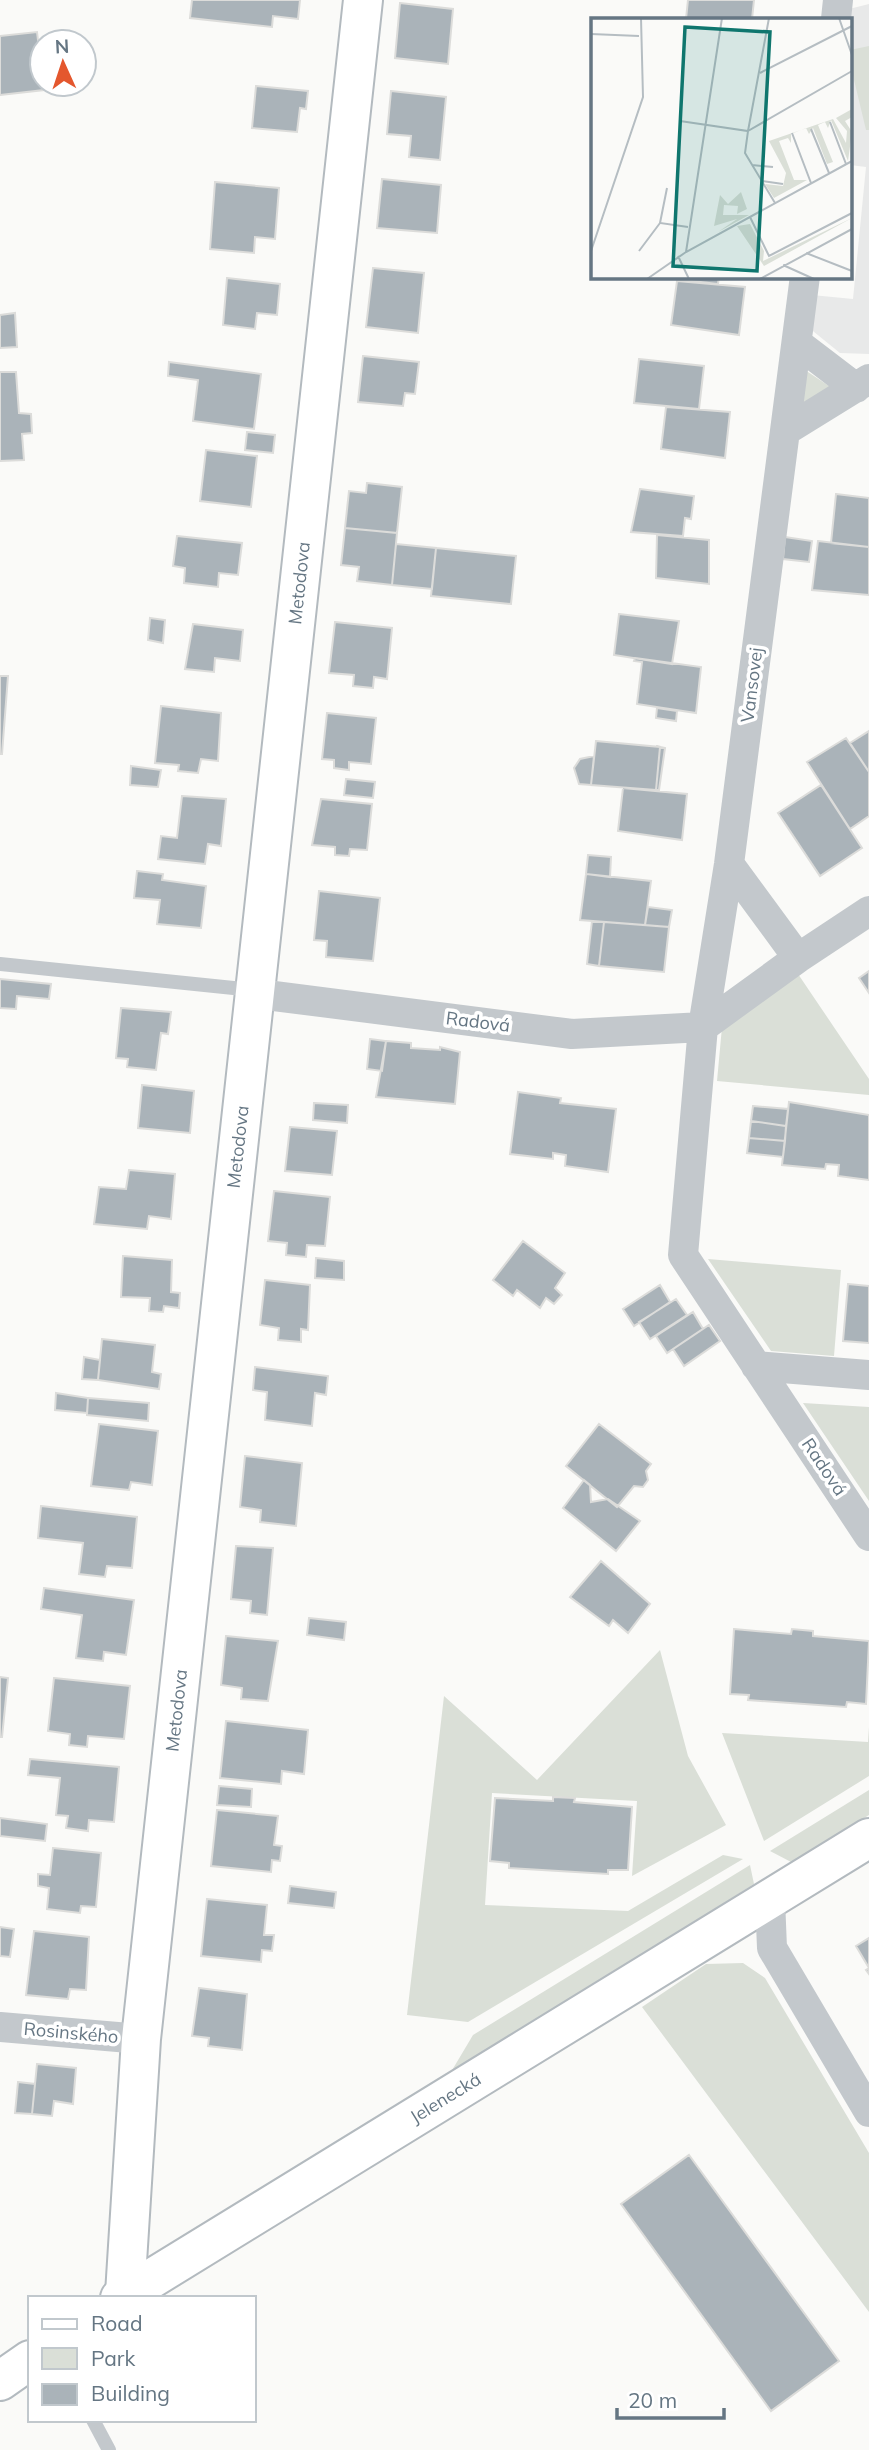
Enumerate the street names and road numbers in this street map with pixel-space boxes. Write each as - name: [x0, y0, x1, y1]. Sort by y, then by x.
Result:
- street label: Metodova: [283, 541, 315, 626]
- street label: Vansovej: [735, 646, 768, 724]
- street label: Radová: [445, 1006, 511, 1037]
- street label: Metodova: [222, 1104, 254, 1189]
- street label: Radová: [797, 1434, 852, 1500]
- street label: Metodova: [160, 1668, 192, 1753]
- street label: Rosinského: [23, 2017, 119, 2048]
- street label: Jelenecká: [405, 2067, 485, 2128]

